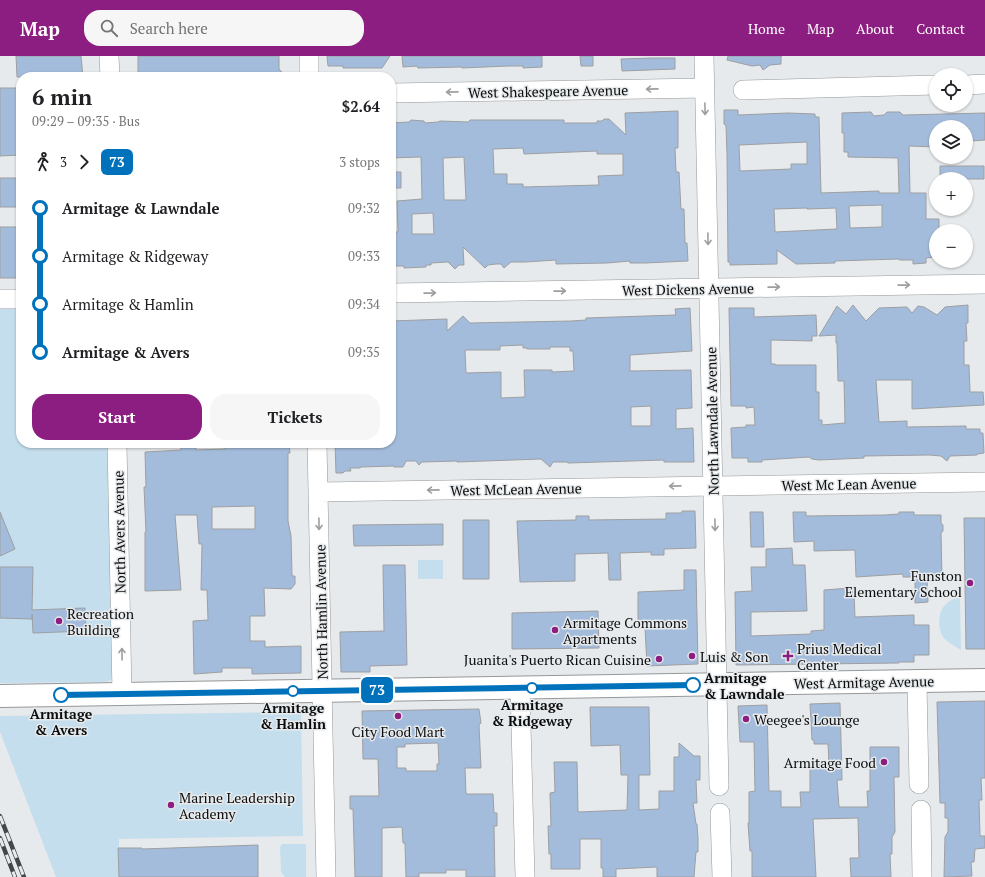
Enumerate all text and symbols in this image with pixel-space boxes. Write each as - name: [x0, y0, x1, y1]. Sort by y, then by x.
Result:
- search box: [84, 10, 364, 46]
- text: Map: [20, 16, 60, 41]
- icon: search: [98, 17, 120, 39]
- text: Search here: [130, 18, 208, 38]
- text: Home: [748, 19, 785, 38]
- text: Map: [807, 19, 834, 38]
- text: About: [856, 19, 894, 38]
- text: Contact: [916, 19, 965, 38]
- map controls: [929, 68, 973, 268]
- button: locate: [929, 68, 973, 112]
- street label: West Shakespeare Avenue: [468, 80, 628, 102]
- text: 6 min: [32, 82, 92, 111]
- one-way arrow: [646, 85, 659, 93]
- one-way arrow: [446, 89, 459, 96]
- text: $2.64: [342, 96, 380, 116]
- one-way arrow: [701, 102, 709, 115]
- text: 09:29 – 09:35 · Bus: [32, 112, 140, 130]
- button: layers: [929, 120, 973, 164]
- icon: walk: [32, 151, 54, 173]
- icon: forward: [73, 151, 95, 173]
- text: 73: [109, 152, 125, 171]
- text: 3: [60, 153, 67, 171]
- text: 3 stops: [339, 153, 380, 171]
- button: +: [929, 172, 973, 216]
- text: Armitage & Lawndale: [62, 198, 220, 218]
- text: 09:32: [348, 199, 380, 217]
- button: −: [929, 224, 973, 268]
- one-way arrow: [704, 232, 712, 245]
- text: Armitage & Ridgeway: [62, 246, 208, 266]
- text: 09:33: [348, 247, 380, 265]
- street label: West Dickens Avenue: [622, 278, 754, 300]
- one-way arrow: [897, 281, 910, 289]
- one-way arrow: [767, 283, 780, 291]
- one-way arrow: [553, 287, 566, 294]
- one-way arrow: [423, 289, 436, 297]
- text: Armitage & Hamlin: [62, 294, 194, 314]
- text: 09:34: [348, 295, 380, 313]
- text: Armitage & Avers: [62, 342, 189, 362]
- text: 09:35: [348, 343, 380, 361]
- street label: North Lawndale Avenue: [701, 347, 723, 495]
- button: Start: [32, 394, 202, 440]
- button: Tickets: [210, 394, 380, 440]
- street label: North Avers Avenue: [108, 470, 130, 594]
- street label: West Mc Lean Avenue: [781, 473, 917, 495]
- street label: West McLean Avenue: [450, 478, 582, 500]
- one-way arrow: [669, 483, 682, 490]
- one-way arrow: [427, 487, 440, 494]
- one-way arrow: [315, 517, 323, 530]
- one-way arrow: [711, 518, 718, 531]
- street label: North Hamlin Avenue: [310, 544, 332, 680]
- place label: Funston Elementary School: [845, 566, 963, 601]
- marker: Funston Elementary School: [965, 578, 975, 588]
- place label: Recreation Building: [67, 604, 135, 639]
- place label: Armitage Commons Apartments: [563, 613, 687, 648]
- marker: Recreation Building: [54, 616, 64, 626]
- marker: Armitage Commons Apartments: [550, 625, 560, 635]
- place label: Prius Medical Center: [797, 639, 881, 674]
- place label: Luis & Son: [700, 647, 769, 666]
- one-way arrow: [118, 648, 125, 661]
- place label: Juanita's Puerto Rican Cuisine: [464, 650, 651, 669]
- marker: Prius Medical Center: [782, 650, 794, 662]
- marker: Luis & Son: [687, 651, 697, 661]
- marker: Juanita's Puerto Rican Cuisine: [654, 654, 664, 664]
- place label: Armitage & Lawndale: [704, 668, 785, 703]
- street label: West Armitage Avenue: [794, 671, 934, 693]
- line badge: 73: [359, 677, 395, 703]
- marker: Armitage & Lawndale: [685, 677, 701, 693]
- text: 73: [369, 680, 385, 699]
- marker: Armitage & Ridgeway: [526, 682, 538, 694]
- marker: Armitage & Hamlin: [287, 685, 299, 697]
- marker: Armitage & Avers: [53, 687, 69, 703]
- place label: Armitage & Ridgeway: [492, 695, 573, 730]
- place label: Armitage & Hamlin: [260, 698, 326, 733]
- place label: Armitage & Avers: [30, 704, 93, 739]
- place label: Weegee's Lounge: [754, 710, 860, 729]
- marker: City Food Mart: [393, 711, 403, 721]
- marker: Weegee's Lounge: [741, 714, 751, 724]
- place label: City Food Mart: [352, 722, 445, 741]
- place label: Armitage Food: [784, 753, 876, 772]
- marker: Armitage Food: [879, 757, 889, 767]
- place label: Marine Leadership Academy: [179, 788, 295, 823]
- marker: Marine Leadership Academy: [166, 800, 176, 810]

